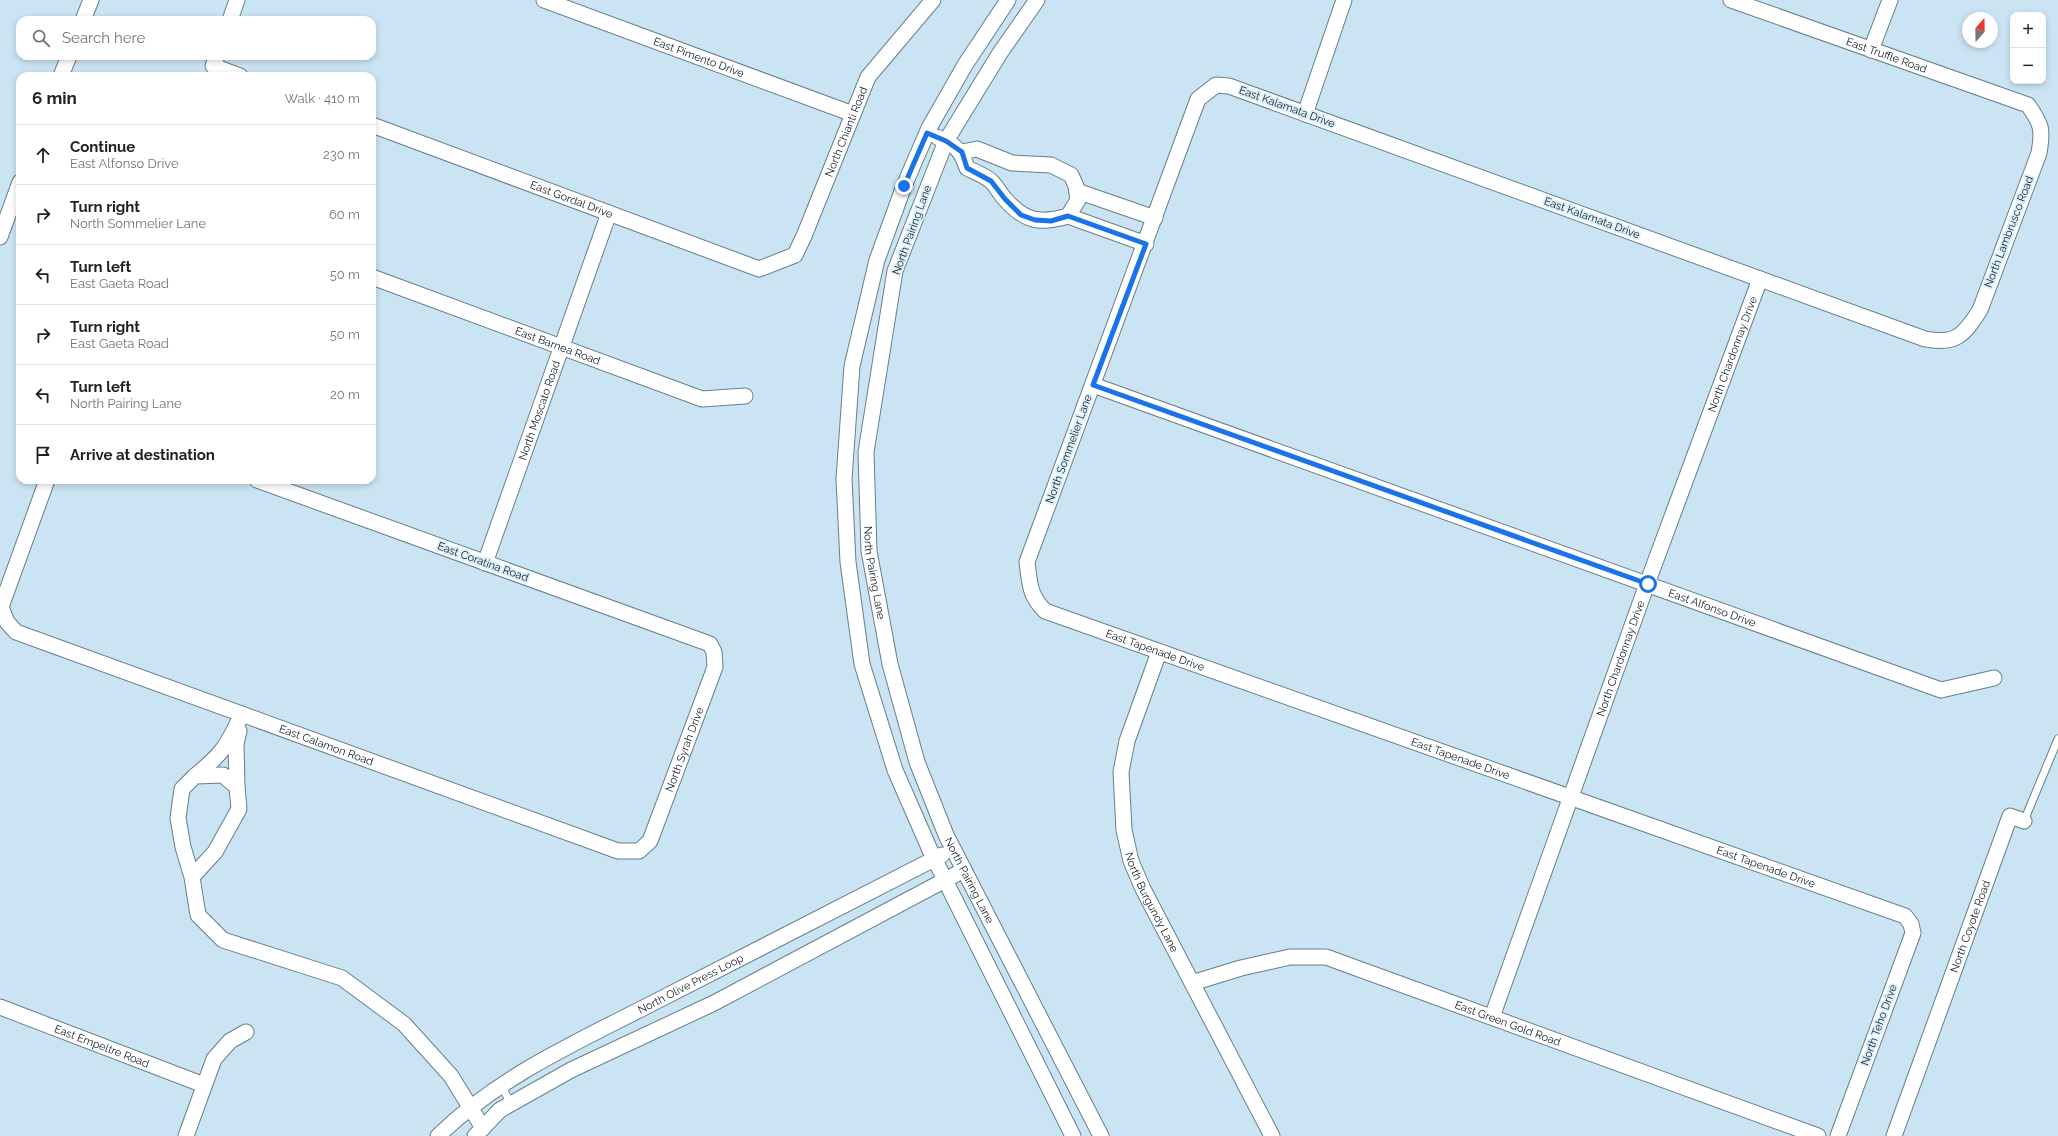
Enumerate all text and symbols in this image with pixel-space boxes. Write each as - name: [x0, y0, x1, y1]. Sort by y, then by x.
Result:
- north arrow: [1962, 12, 1998, 48]
- map controls: [2010, 12, 2046, 84]
- button: +: [2010, 12, 2046, 48]
- search box: [16, 16, 376, 60]
- icon: search: [30, 27, 52, 49]
- text: Search here: [62, 29, 145, 47]
- street label: East Pimento Drive: [652, 34, 747, 80]
- street label: East Truffle Road: [1844, 35, 1929, 75]
- button: −: [2010, 48, 2046, 84]
- street label: East Kalamata Drive: [1237, 84, 1337, 131]
- street label: North Chianti Road: [822, 85, 870, 179]
- text: 6 min: [32, 88, 77, 108]
- text: Walk · 410 m: [285, 91, 360, 106]
- text: Continue: [70, 138, 135, 156]
- icon: ahead: [32, 144, 54, 166]
- text: 230 m: [323, 147, 360, 162]
- text: East Alfonso Drive: [70, 156, 179, 171]
- street label: North Lambrusco Road: [1982, 174, 2036, 290]
- route end: [895, 177, 913, 195]
- street label: East Gordal Drive: [528, 178, 615, 221]
- street label: North Pairing Lane: [890, 183, 934, 277]
- street label: East Kalamata Drive: [1542, 195, 1642, 242]
- text: Turn right: [70, 198, 140, 216]
- icon: right: [32, 204, 54, 226]
- text: 60 m: [329, 207, 360, 222]
- text: North Sommelier Lane: [70, 216, 206, 231]
- text: Turn left: [70, 258, 131, 276]
- icon: left: [32, 264, 54, 286]
- text: 50 m: [330, 267, 360, 282]
- text: East Gaeta Road: [70, 276, 169, 291]
- street label: North Chardonnay Drive: [1705, 294, 1760, 414]
- text: Turn right: [70, 318, 140, 336]
- icon: right: [32, 324, 54, 346]
- street label: East Barnea Road: [513, 324, 602, 367]
- text: 50 m: [330, 327, 360, 342]
- text: East Gaeta Road: [70, 336, 169, 351]
- street label: North Moscato Road: [516, 359, 563, 462]
- text: Turn left: [70, 378, 131, 396]
- icon: left: [32, 384, 54, 406]
- text: 20 m: [330, 387, 360, 402]
- street label: North Sommelier Lane: [1043, 392, 1095, 505]
- text: North Pairing Lane: [70, 396, 182, 411]
- icon: arrive: [32, 444, 54, 466]
- text: Arrive at destination: [70, 446, 215, 464]
- street label: North Pairing Lane: [862, 526, 888, 621]
- street label: East Coratina Road: [436, 539, 530, 585]
- route start: [1639, 575, 1657, 593]
- street label: East Alfonso Drive: [1667, 586, 1758, 630]
- street label: North Chardonnay Drive: [1594, 598, 1647, 718]
- street label: East Tapenade Drive: [1104, 627, 1207, 674]
- street label: North Syrah Drive: [662, 705, 706, 794]
- street label: East Calamon Road: [278, 722, 375, 768]
- street label: East Tapenade Drive: [1409, 735, 1512, 782]
- street label: North Pairing Lane: [942, 835, 997, 926]
- street label: East Tapenade Drive: [1715, 843, 1818, 890]
- street label: North Burgundy Lane: [1123, 851, 1182, 955]
- street label: North Coyote Road: [1947, 878, 1993, 974]
- street label: North Olive Press Loop: [635, 951, 746, 1016]
- street label: North Teho Drive: [1858, 982, 1900, 1067]
- street label: East Green Gold Road: [1453, 998, 1563, 1048]
- street label: East Empeltre Road: [53, 1022, 151, 1070]

